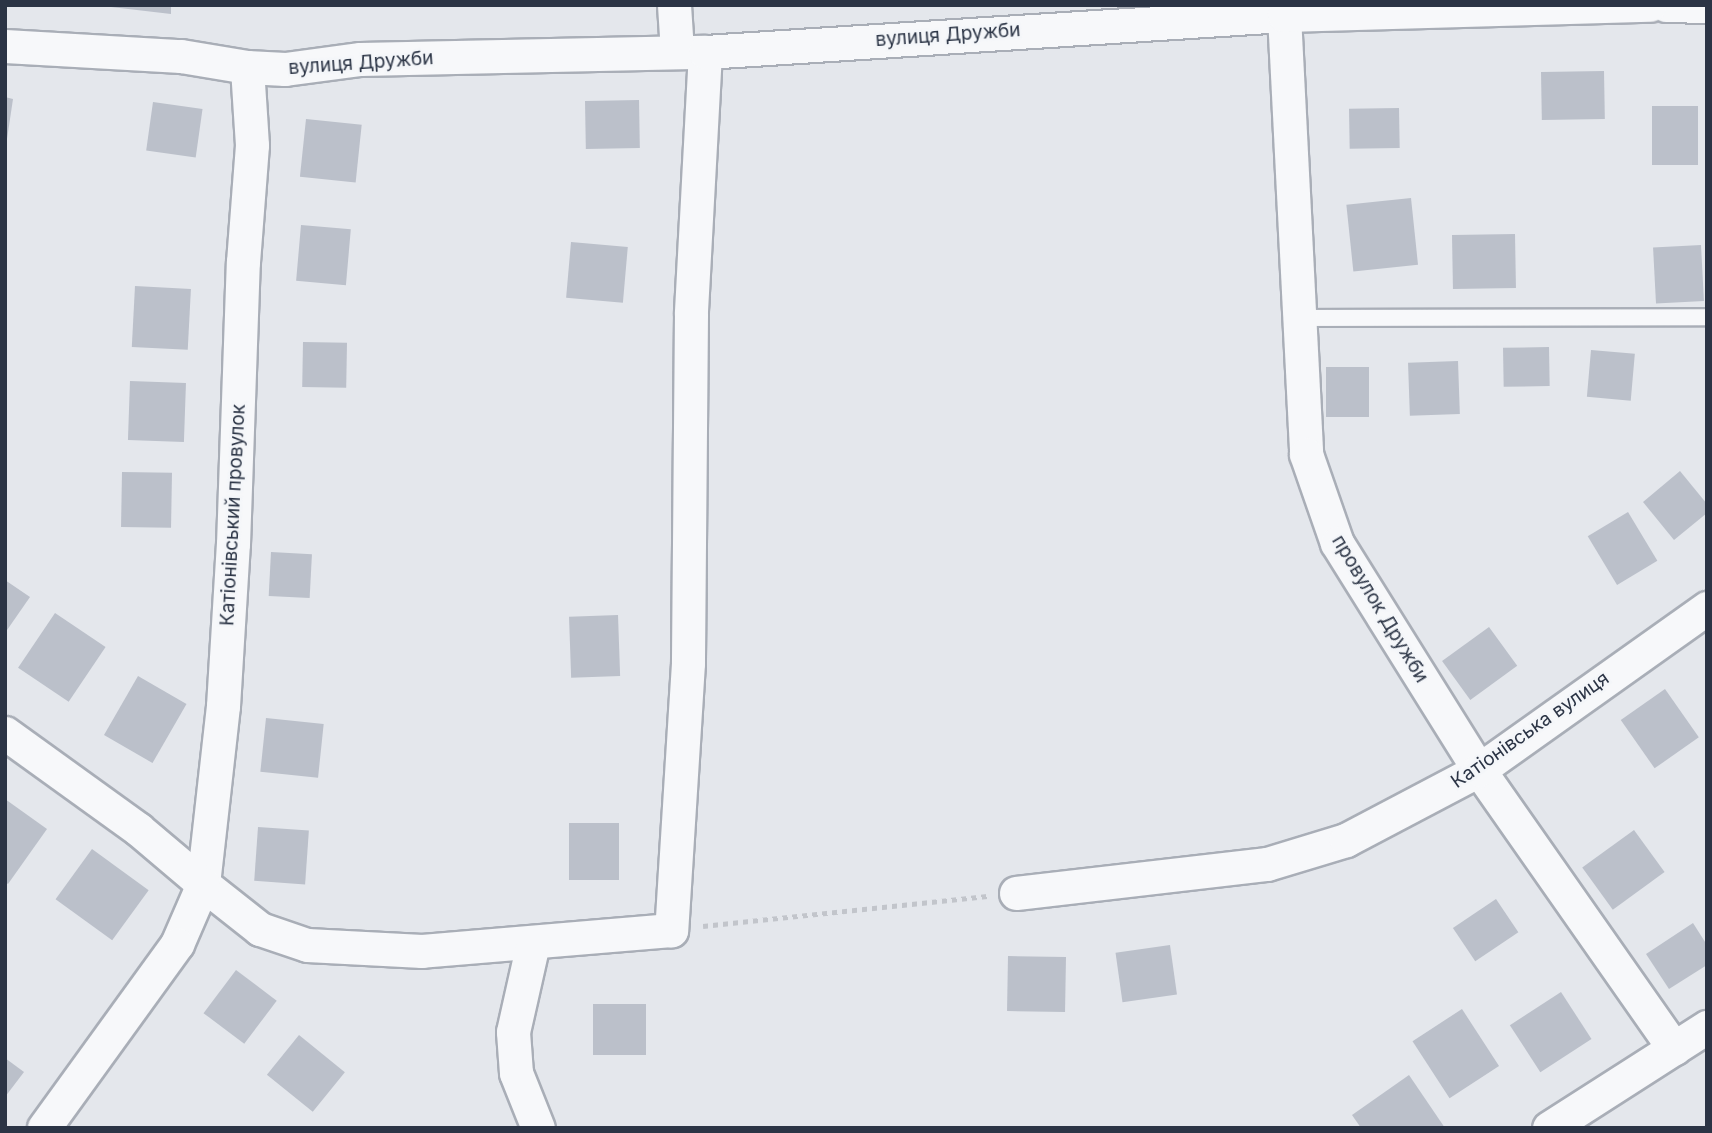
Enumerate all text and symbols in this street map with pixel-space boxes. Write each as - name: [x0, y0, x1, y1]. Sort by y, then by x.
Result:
- street label: вулиця Дружби: [875, 19, 1021, 51]
- street label: вулиця Дружби: [288, 47, 434, 79]
- street label: Катіонівський провулок: [216, 404, 250, 626]
- street label: провулок Дружби: [1327, 531, 1433, 687]
- street label: Катіонівська вулиця: [1447, 667, 1613, 793]

